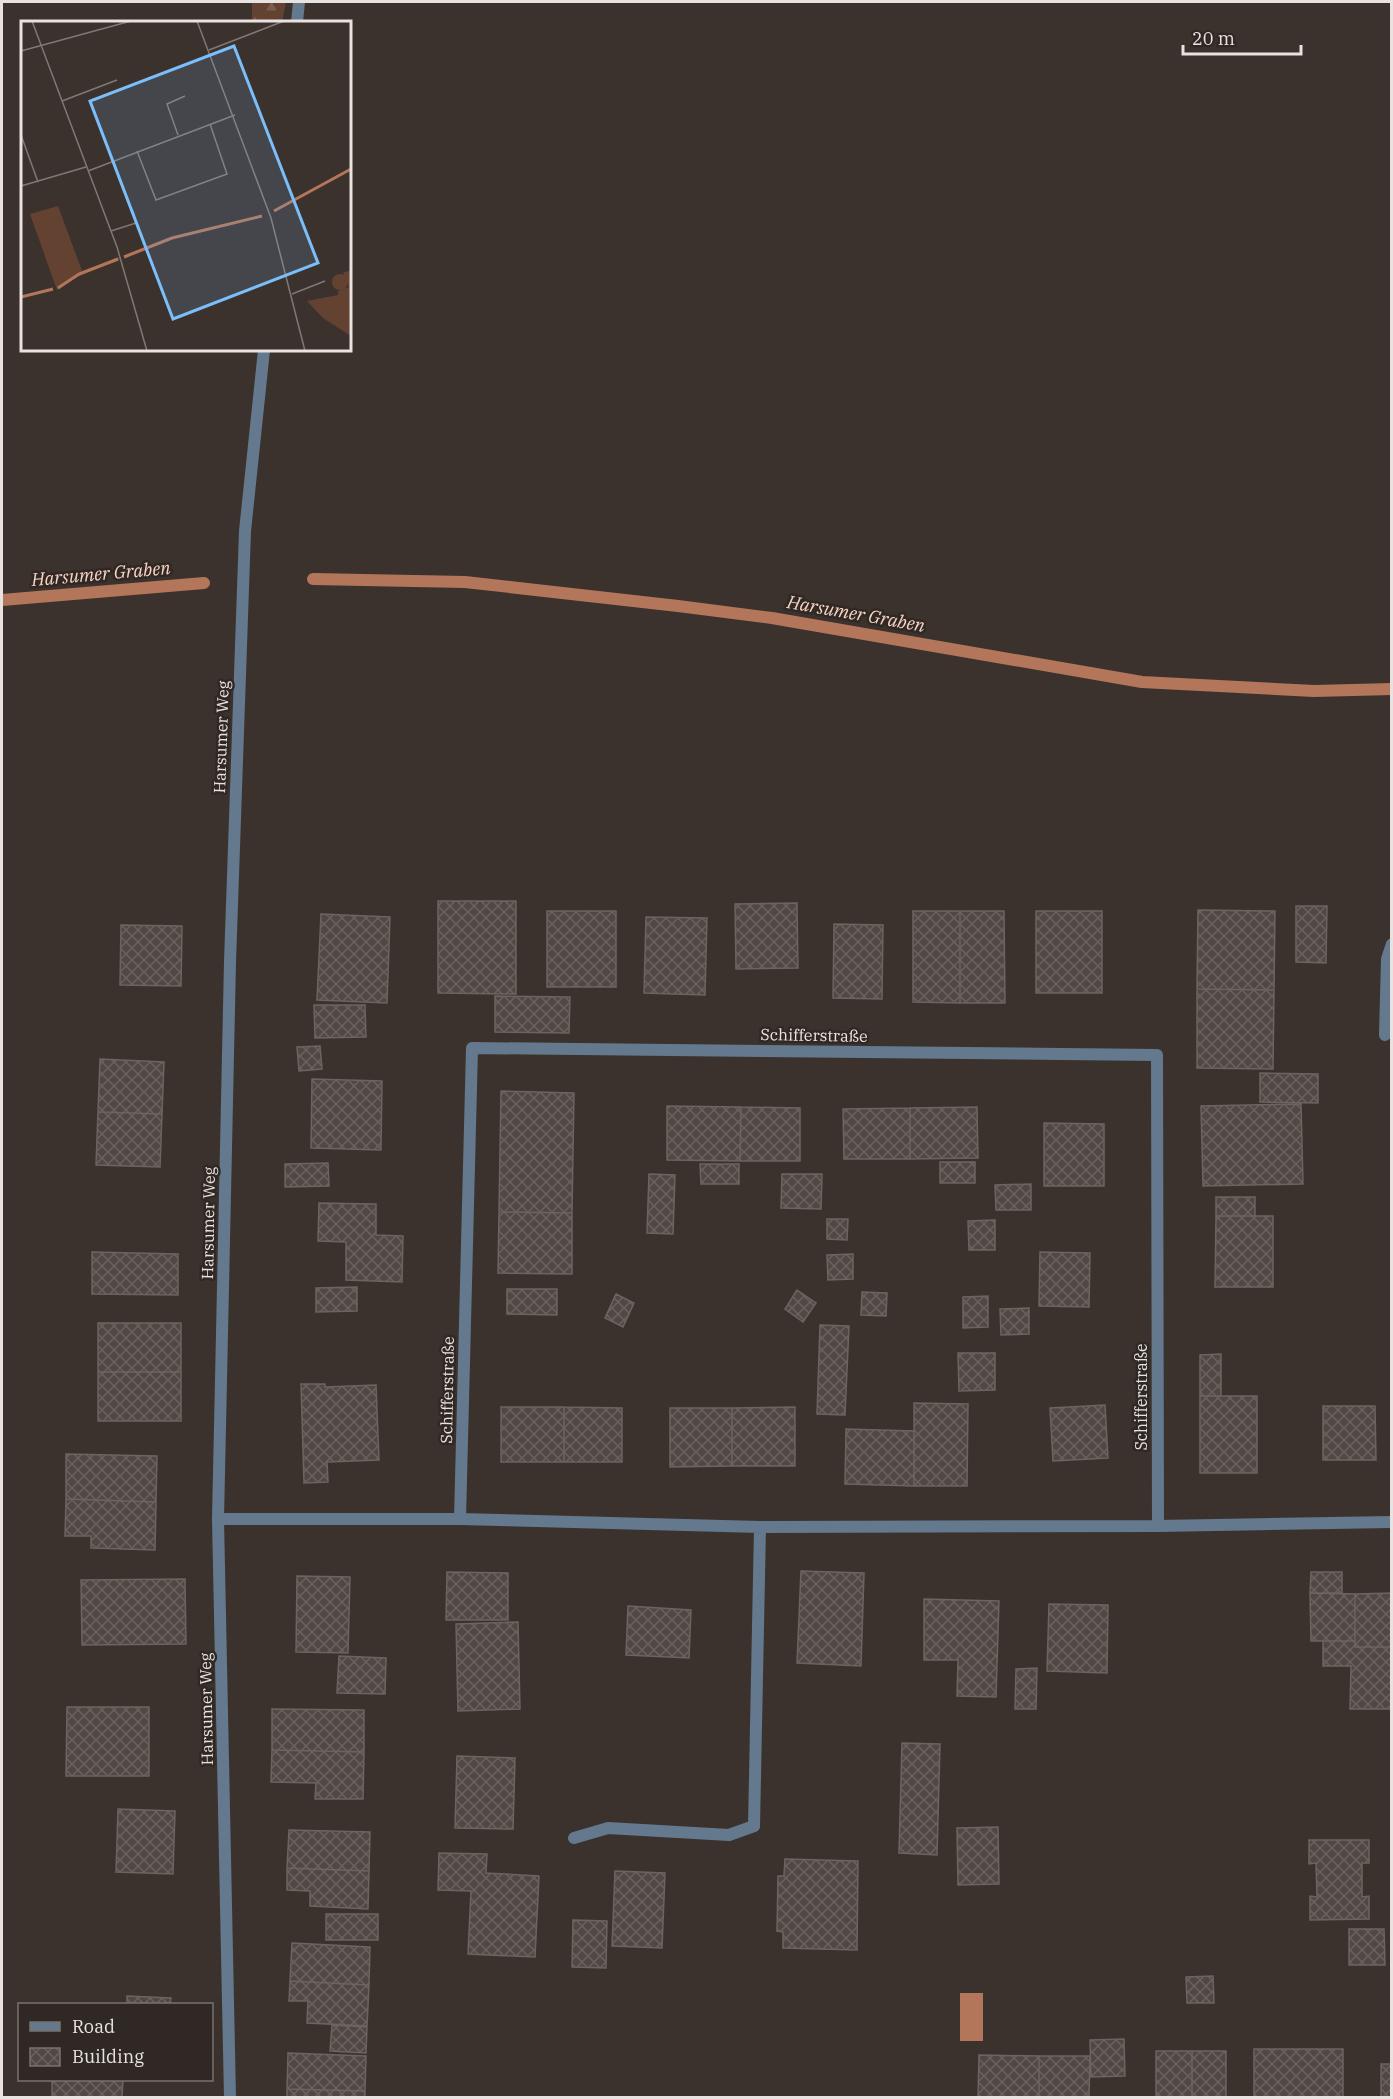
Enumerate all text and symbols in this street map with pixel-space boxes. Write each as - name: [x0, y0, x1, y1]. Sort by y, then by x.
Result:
- scale bar: [1183, 18, 1302, 56]
- inset map: [21, 21, 351, 351]
- text: 20 m: [1192, 27, 1235, 50]
- water label: Harsumer Graben: [29, 556, 172, 591]
- water label: Harsumer Graben: [784, 590, 928, 637]
- street label: Harsumer Weg: [209, 680, 233, 794]
- street label: Schifferstraße: [760, 1024, 868, 1046]
- street label: Harsumer Weg: [197, 1166, 219, 1280]
- street label: Schifferstraße: [436, 1336, 458, 1444]
- street label: Schifferstraße: [1131, 1343, 1151, 1451]
- street label: Harsumer Weg: [195, 1652, 217, 1766]
- legend: [18, 2003, 213, 2081]
- text: Road: [72, 2015, 115, 2038]
- text: Building: [72, 2045, 144, 2068]

